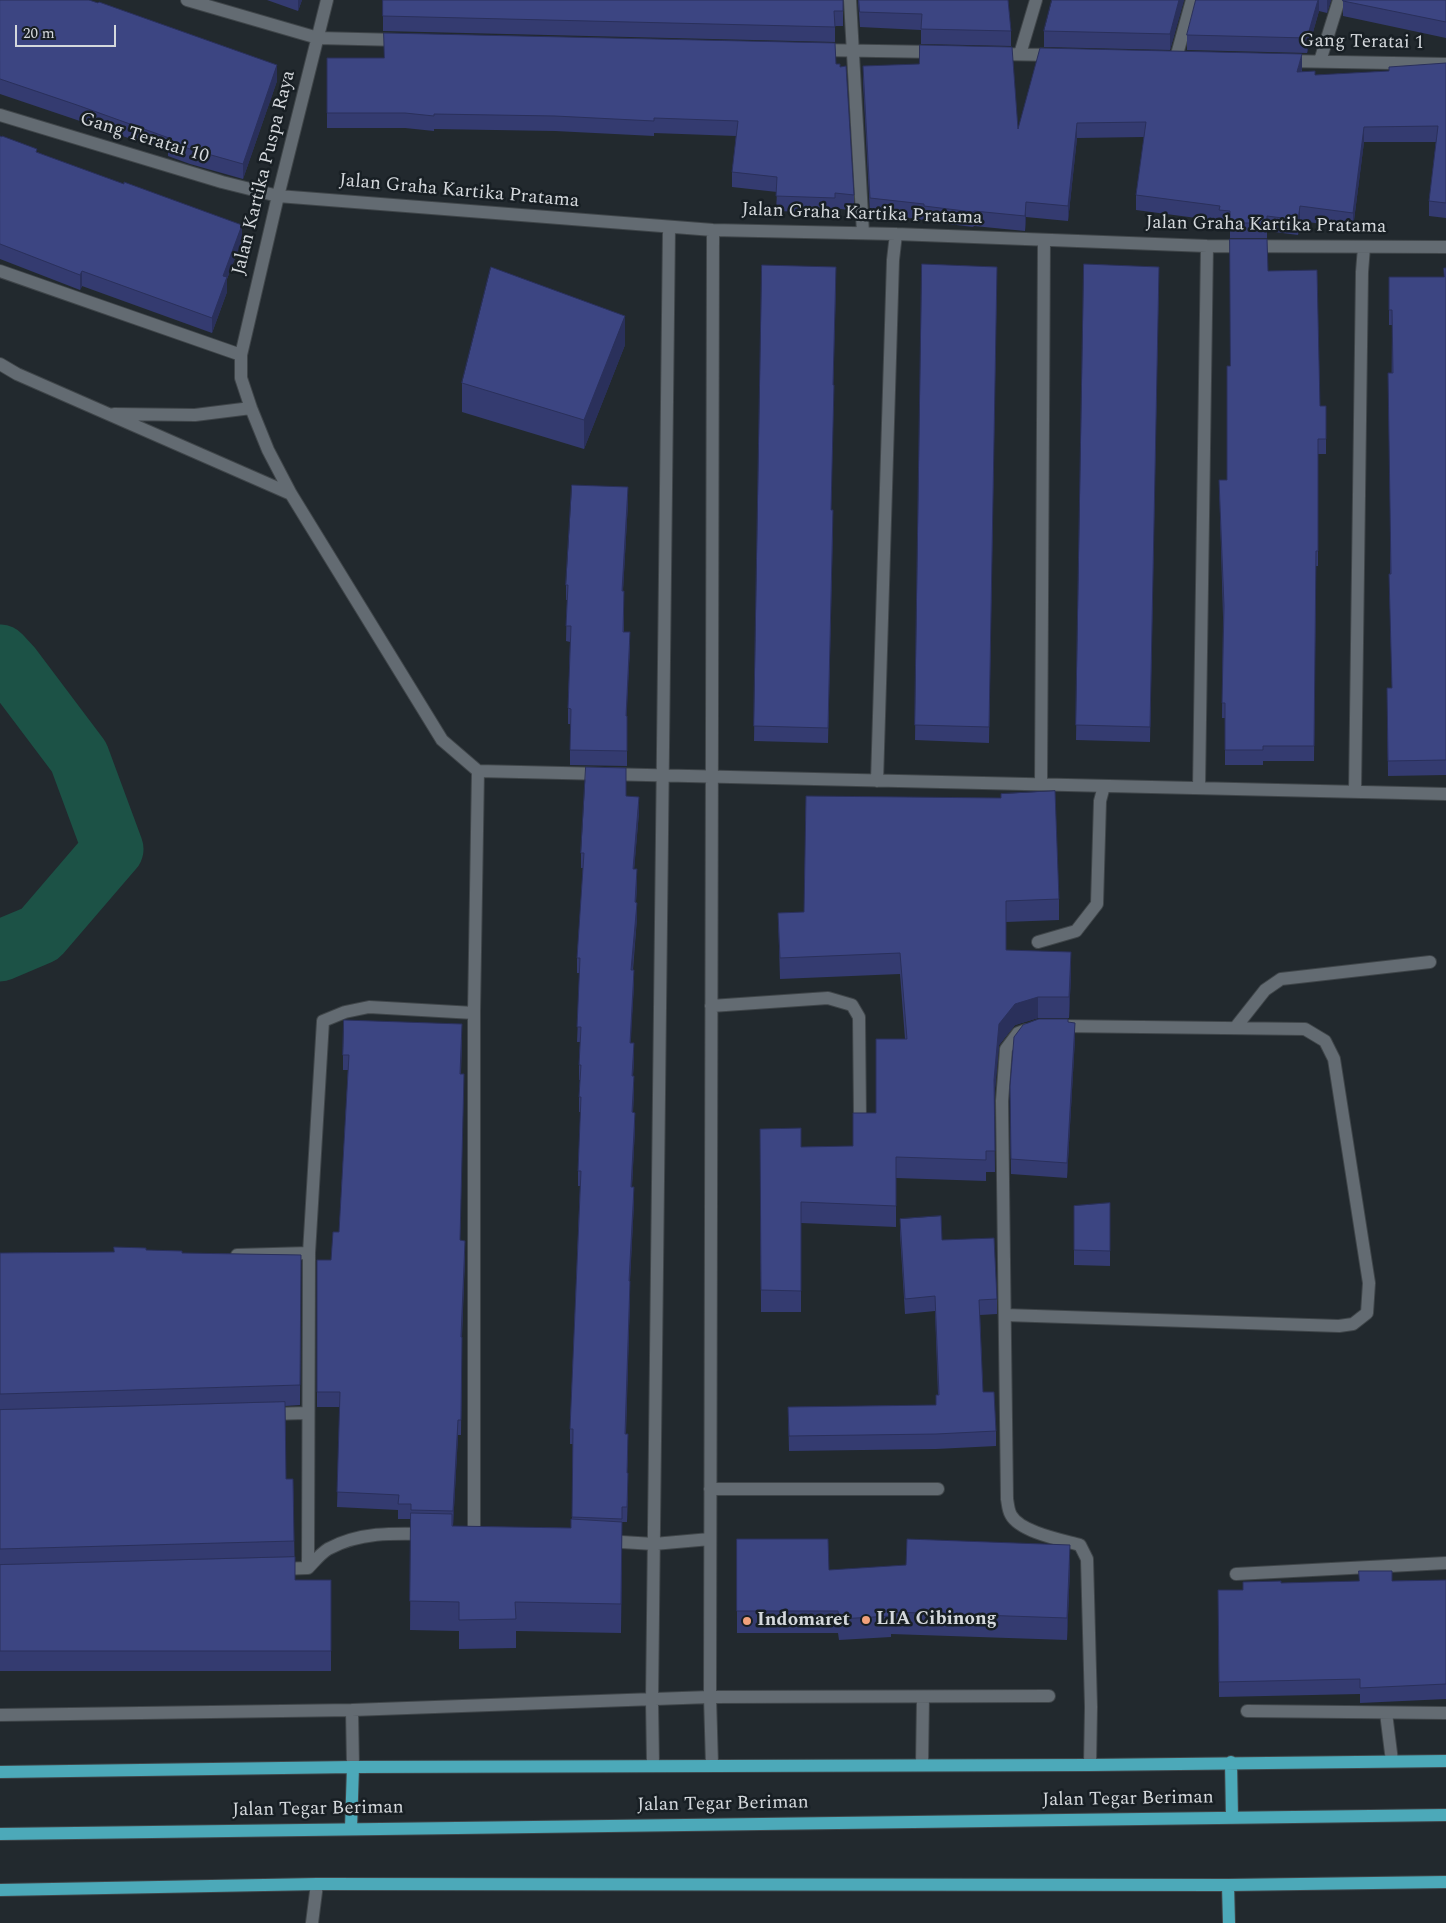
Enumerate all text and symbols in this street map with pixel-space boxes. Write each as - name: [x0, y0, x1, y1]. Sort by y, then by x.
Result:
- scale bar: [18, 15, 119, 47]
- text: 20 m: [23, 22, 55, 45]
- street label: Gang Teratai 1: [1300, 31, 1424, 55]
- street label: Jalan Kartika Puspa Raya: [229, 68, 301, 278]
- street label: Gang Teratai 10: [77, 109, 211, 169]
- street label: Jalan Graha Kartika Pratama: [338, 170, 580, 214]
- street label: Jalan Graha Kartika Pratama: [741, 199, 983, 231]
- street label: Jalan Graha Kartika Pratama: [1145, 212, 1387, 240]
- place label: LIA Cibinong: [876, 1609, 997, 1631]
- place label: Indomaret: [757, 1610, 850, 1632]
- marker: LIA Cibinong: [860, 1614, 872, 1626]
- marker: Indomaret: [741, 1615, 753, 1627]
- street label: Jalan Tegar Beriman: [1042, 1787, 1214, 1813]
- street label: Jalan Tegar Beriman: [637, 1792, 809, 1818]
- street label: Jalan Tegar Beriman: [232, 1797, 404, 1823]

